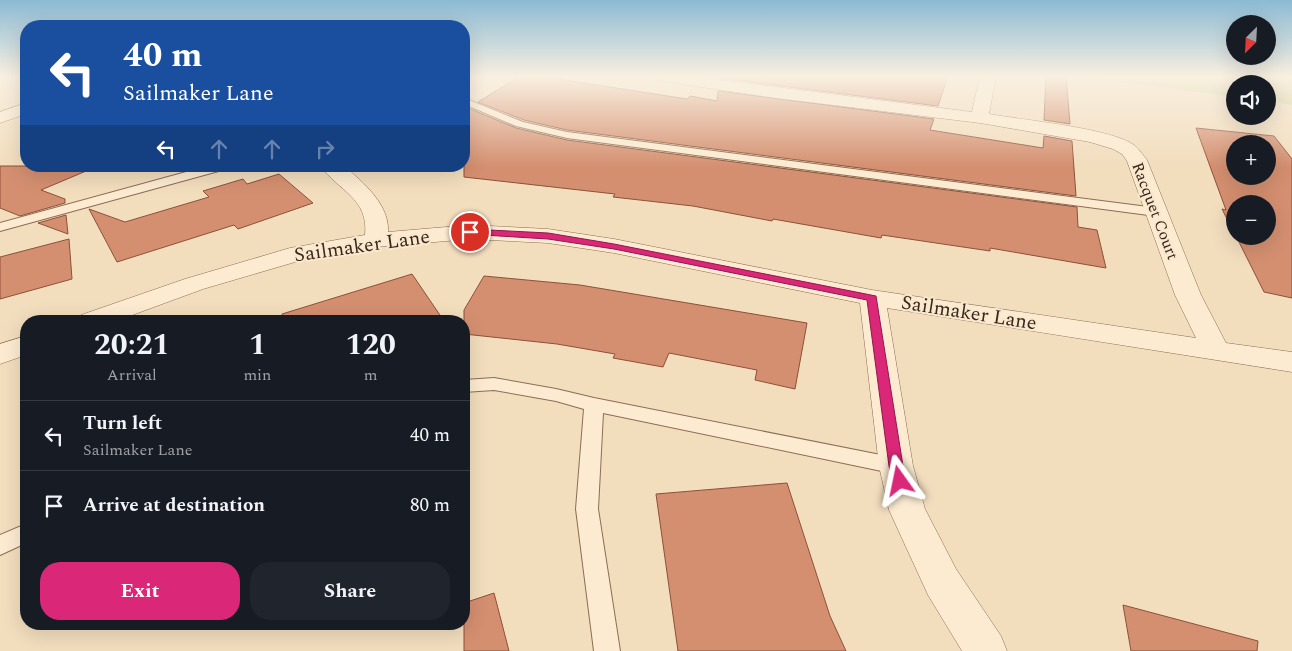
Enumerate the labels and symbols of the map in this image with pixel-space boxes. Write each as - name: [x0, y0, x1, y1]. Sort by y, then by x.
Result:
- north arrow: [1226, 15, 1276, 65]
- street label: Racquet Court: [1125, 159, 1185, 264]
- pin: [449, 211, 491, 253]
- street label: Sailmaker Lane: [292, 222, 432, 270]
- street label: Sailmaker Lane: [899, 287, 1039, 339]
- position arrow: [873, 454, 925, 506]

